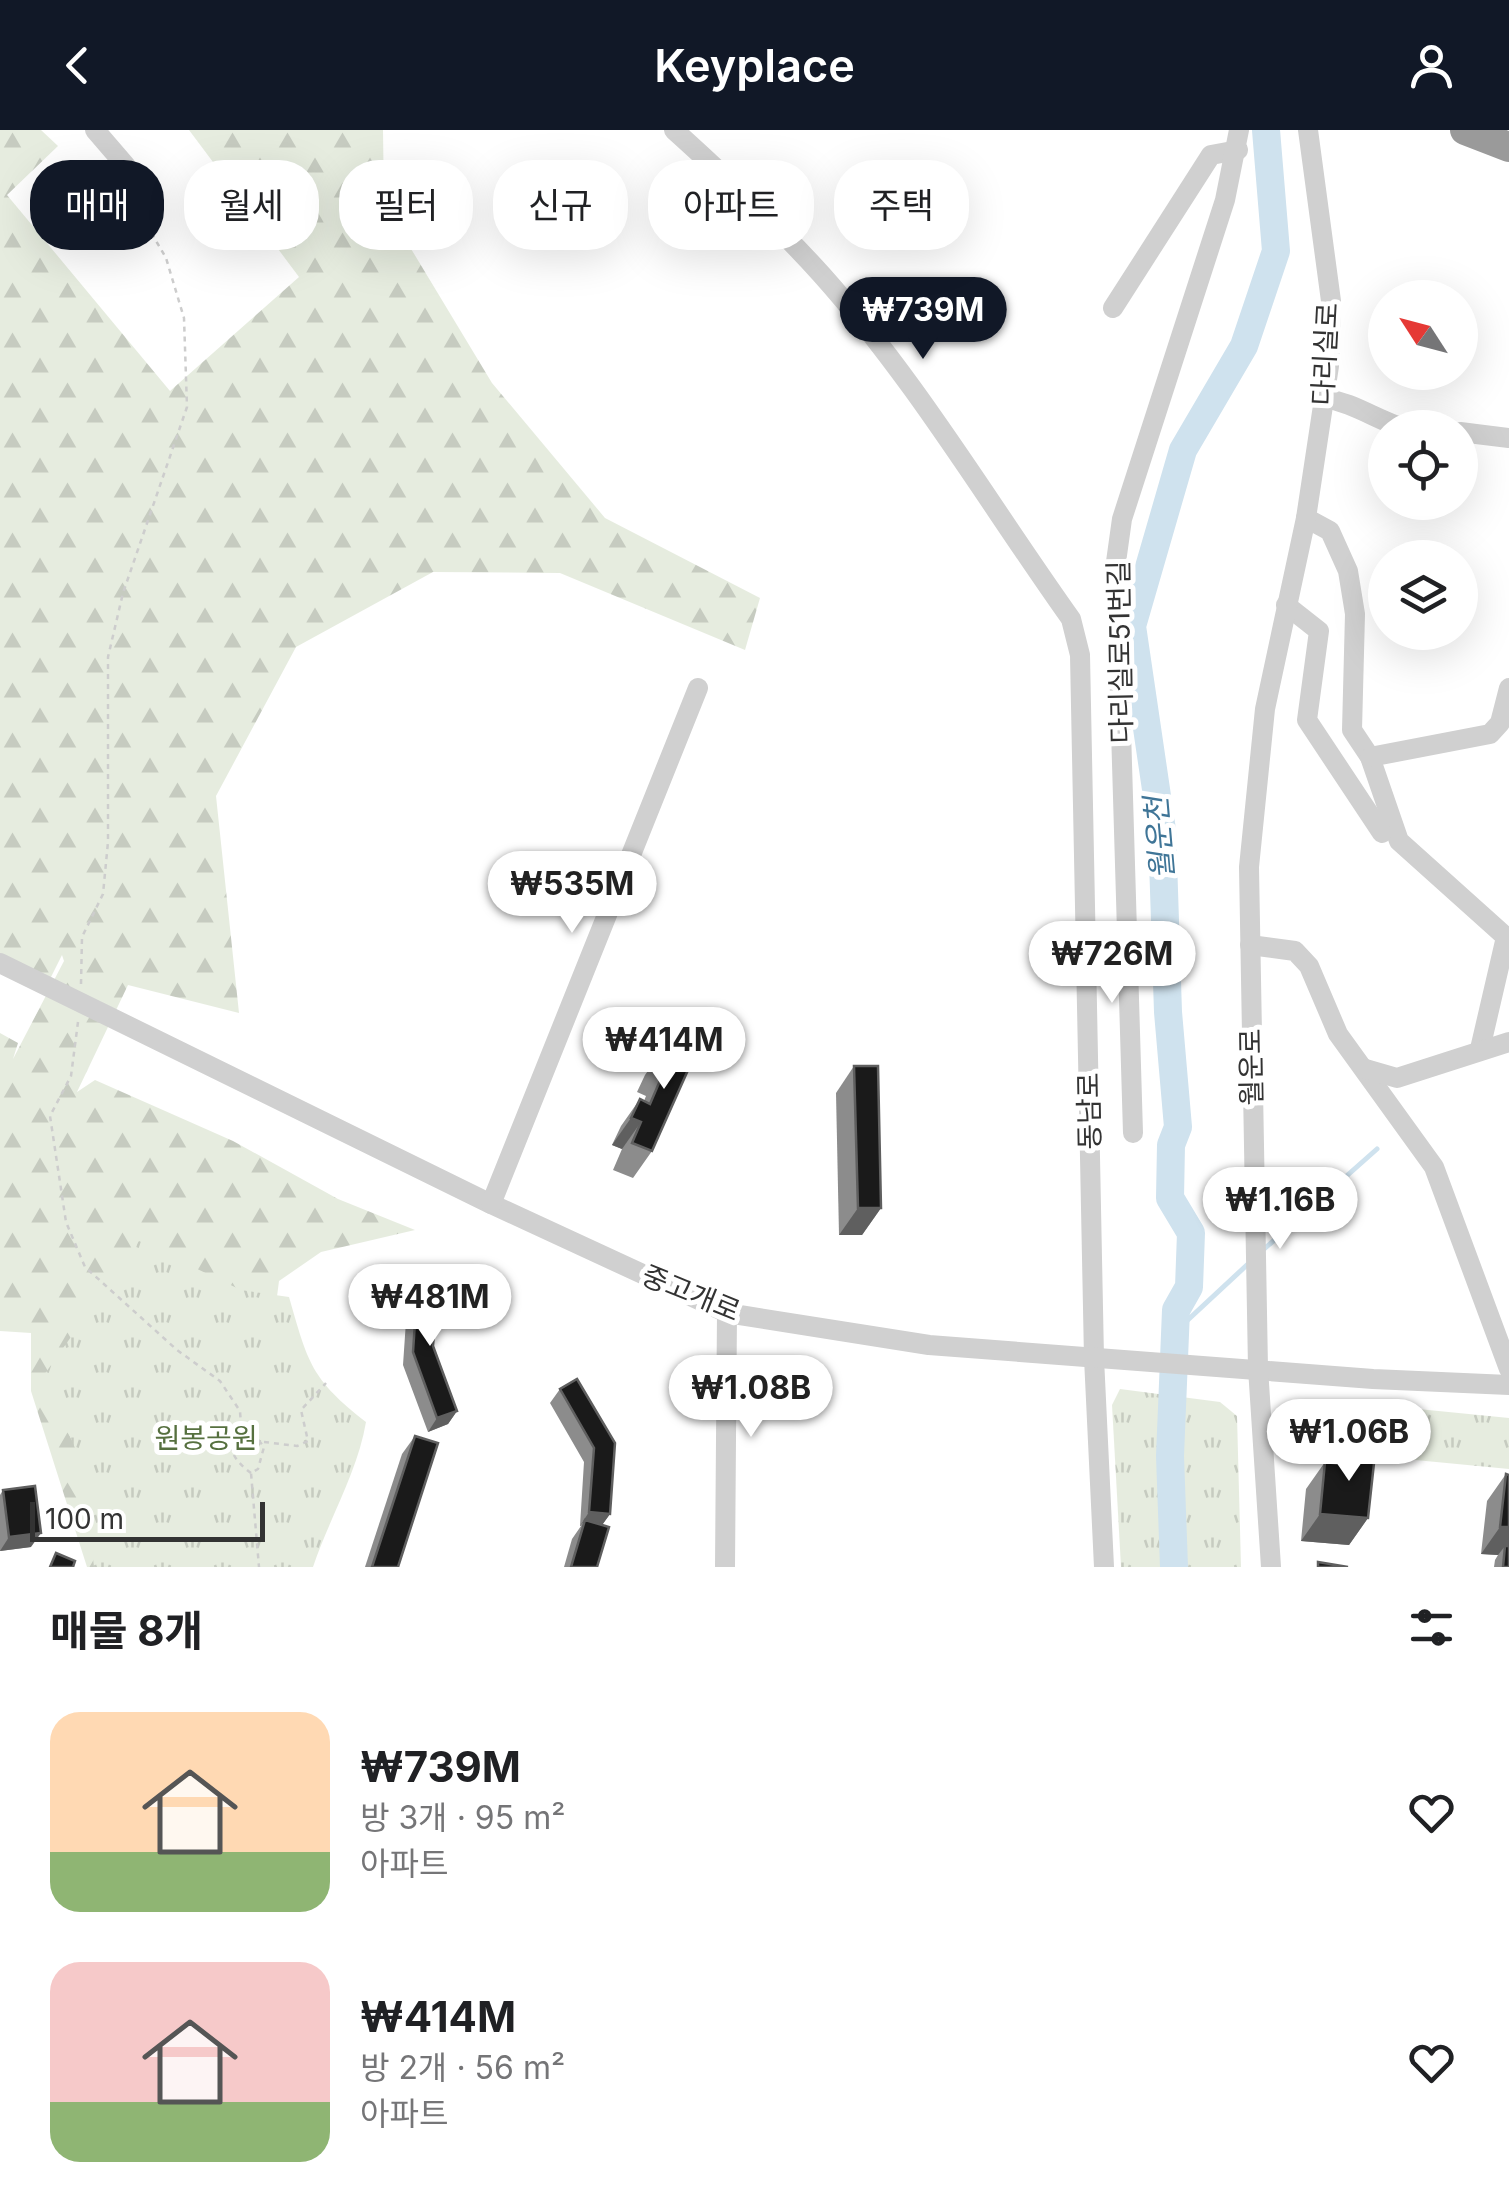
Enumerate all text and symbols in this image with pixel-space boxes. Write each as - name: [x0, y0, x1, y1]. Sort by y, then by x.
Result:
- icon: back: [50, 38, 105, 93]
- text: Keyplace: [654, 38, 855, 93]
- icon: person: [1404, 38, 1459, 93]
- chip: 매매: [30, 160, 164, 250]
- chip: 월세: [184, 160, 319, 250]
- chip: 필터: [339, 160, 473, 250]
- chip: 신규: [493, 160, 628, 250]
- chip: 아파트: [648, 160, 814, 250]
- chip: 주택: [834, 160, 969, 250]
- pin: ₩739M: [853, 277, 993, 362]
- north arrow: [1368, 280, 1478, 390]
- map controls: [1368, 280, 1478, 650]
- text: ₩739M: [862, 290, 984, 329]
- street label: 다리실로: [1305, 302, 1345, 406]
- button: locate: [1368, 410, 1478, 520]
- button: layers: [1368, 540, 1478, 650]
- street label: 다리실로51번길: [1101, 560, 1139, 744]
- water label: 월운천: [1137, 792, 1181, 881]
- pin: ₩535M: [502, 851, 642, 936]
- text: ₩535M: [510, 864, 634, 903]
- pin: ₩726M: [1042, 921, 1182, 1006]
- text: ₩726M: [1051, 934, 1173, 973]
- pin: ₩414M: [594, 1007, 734, 1092]
- text: ₩414M: [605, 1020, 723, 1059]
- street label: 월운로: [1233, 1028, 1269, 1106]
- street label: 동남로: [1071, 1072, 1107, 1150]
- pin: ₩1.16B: [1199, 1167, 1361, 1252]
- text: ₩1.16B: [1225, 1180, 1335, 1219]
- street label: 중고개로: [637, 1258, 745, 1328]
- pin: ₩481M: [360, 1264, 500, 1349]
- text: ₩481M: [370, 1277, 490, 1316]
- pin: ₩1.08B: [670, 1355, 832, 1440]
- text: ₩1.08B: [691, 1368, 811, 1407]
- pin: ₩1.06B: [1268, 1399, 1430, 1484]
- text: ₩1.06B: [1289, 1412, 1409, 1451]
- park label: 원봉공원: [154, 1421, 258, 1455]
- scale bar: [30, 1497, 265, 1542]
- text: 100 m: [45, 1502, 124, 1536]
- icon: filters: [1404, 1600, 1459, 1655]
- text: 매물 8개: [50, 1605, 203, 1656]
- text: ₩739M: [360, 1741, 521, 1792]
- icon: home: [130, 1752, 250, 1872]
- icon: heart: [1404, 1785, 1459, 1840]
- text: 방 3개 · 95 m²: [360, 1798, 565, 1837]
- text: 아파트: [360, 1844, 448, 1883]
- text: ₩414M: [360, 1991, 516, 2042]
- icon: home: [130, 2002, 250, 2122]
- icon: heart: [1404, 2035, 1459, 2090]
- text: 방 2개 · 56 m²: [360, 2048, 565, 2087]
- text: 아파트: [360, 2094, 448, 2133]

